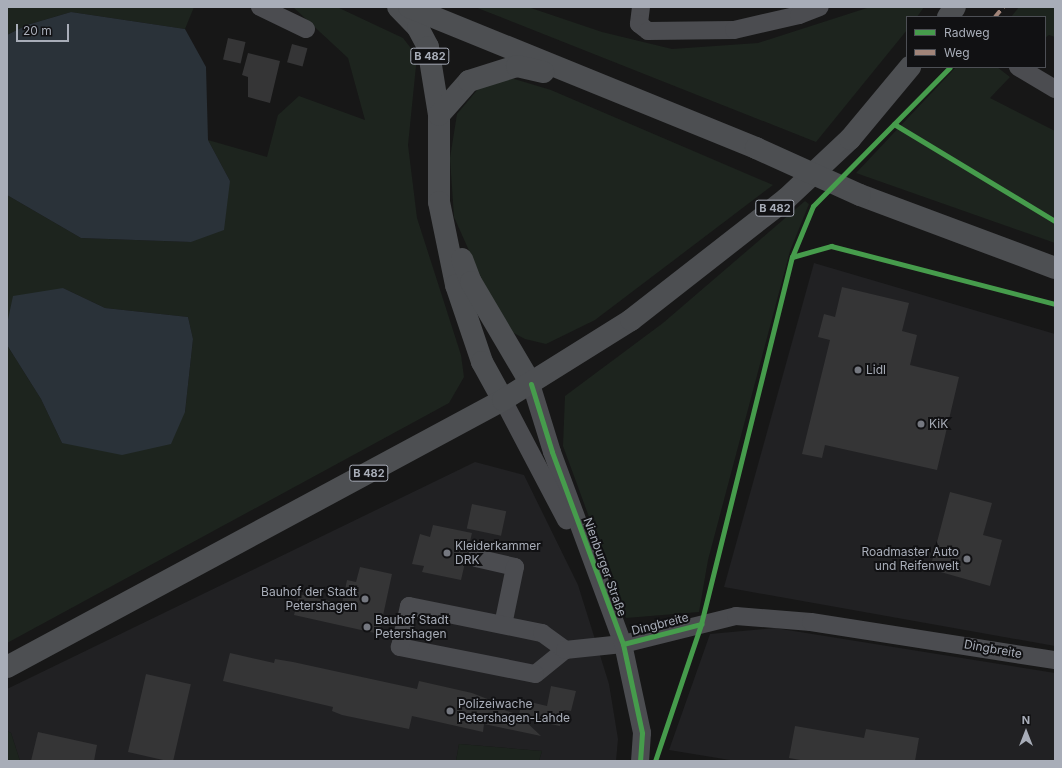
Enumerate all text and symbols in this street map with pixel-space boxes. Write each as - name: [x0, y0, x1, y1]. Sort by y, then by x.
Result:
- scale bar: [18, 16, 71, 42]
- legend: [906, 16, 1046, 68]
- text: 20 m: [23, 23, 52, 38]
- text: Radweg: [944, 25, 990, 40]
- text: Weg: [944, 45, 970, 60]
- road number: B 482: [410, 47, 450, 65]
- road number: B 482: [755, 199, 795, 217]
- place label: Lidl: [866, 363, 886, 377]
- marker: Lidl: [853, 365, 863, 375]
- place label: KiK: [929, 417, 948, 431]
- marker: KiK: [916, 419, 926, 429]
- road number: B 482: [349, 464, 389, 482]
- street label: Nienburger Straße: [580, 516, 630, 618]
- place label: Kleiderkammer DRK: [455, 539, 541, 567]
- place label: Roadmaster Auto und Reifenwelt: [861, 545, 959, 573]
- marker: Kleiderkammer DRK: [442, 548, 452, 558]
- marker: Roadmaster Auto und Reifenwelt: [962, 554, 972, 564]
- place label: Bauhof der Stadt Petershagen: [261, 585, 357, 613]
- marker: Bauhof der Stadt Petershagen: [360, 594, 370, 604]
- street label: Dingbreite: [630, 610, 690, 638]
- place label: Bauhof Stadt Petershagen: [375, 613, 449, 641]
- marker: Bauhof Stadt Petershagen: [362, 622, 372, 632]
- street label: Dingbreite: [963, 637, 1023, 661]
- place label: Polizeiwache Petershagen-Lahde: [458, 697, 570, 725]
- marker: Polizeiwache Petershagen-Lahde: [445, 706, 455, 716]
- north arrow: [1006, 712, 1046, 752]
- text: N: [1022, 713, 1030, 727]

